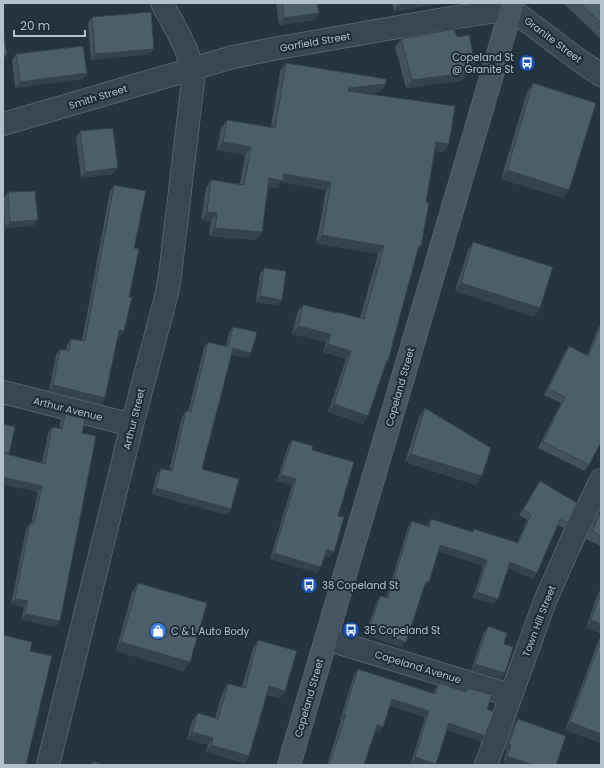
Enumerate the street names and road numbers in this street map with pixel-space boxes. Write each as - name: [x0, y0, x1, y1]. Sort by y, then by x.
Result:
- street label: Granite Street: [521, 13, 585, 67]
- street label: Garfield Street: [279, 28, 352, 56]
- street label: Smith Street: [67, 81, 130, 113]
- street label: Copeland Street: [382, 345, 419, 428]
- street label: Arthur Street: [119, 386, 149, 451]
- street label: Arthur Avenue: [32, 393, 104, 425]
- street label: Town Hill Street: [518, 583, 560, 659]
- street label: Copeland Avenue: [373, 647, 463, 687]
- street label: Copeland Street: [291, 656, 328, 739]

